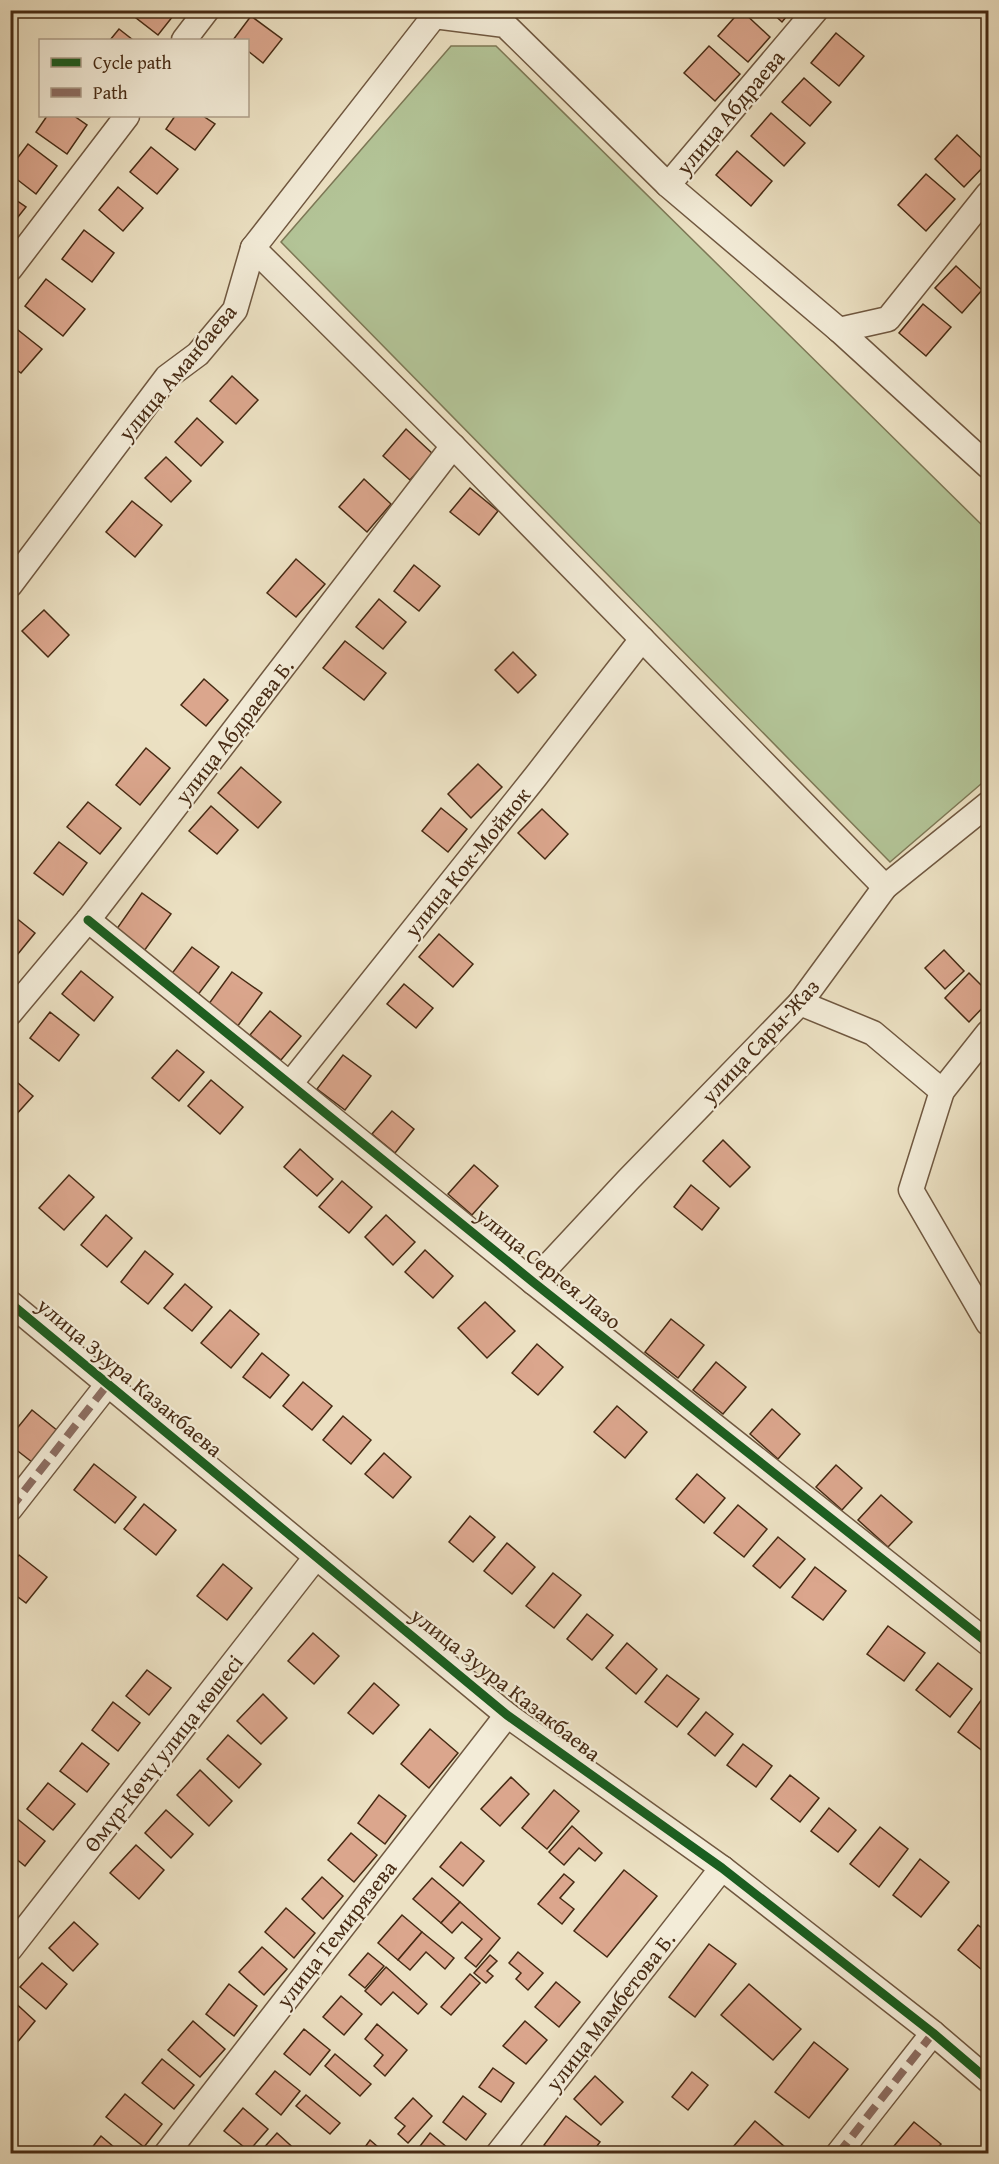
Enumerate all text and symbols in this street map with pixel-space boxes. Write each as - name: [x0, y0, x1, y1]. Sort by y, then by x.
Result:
- legend: [39, 39, 249, 117]
- street label: улица Абдраева: [667, 42, 792, 182]
- text: Cycle path: [93, 49, 172, 76]
- text: Path: [93, 79, 128, 106]
- street label: улица Аманбаева: [110, 296, 244, 448]
- street label: улица Абдраева Б.: [166, 651, 301, 812]
- street label: улица Кок-Мойнок: [396, 780, 538, 945]
- street label: улица Сары-Жаз: [693, 971, 827, 1112]
- street label: улица Сергея Лазо: [469, 1199, 629, 1337]
- street label: улица Зуура Казакбаева: [29, 1289, 230, 1465]
- street label: улица Зуура Казакбаева: [403, 1599, 608, 1769]
- street label: Өмүр-Көчү улица көшесі: [76, 1647, 250, 1859]
- street label: улица Темирязева: [267, 1853, 404, 2015]
- street label: улица Мамбетова Б.: [537, 1924, 683, 2098]

